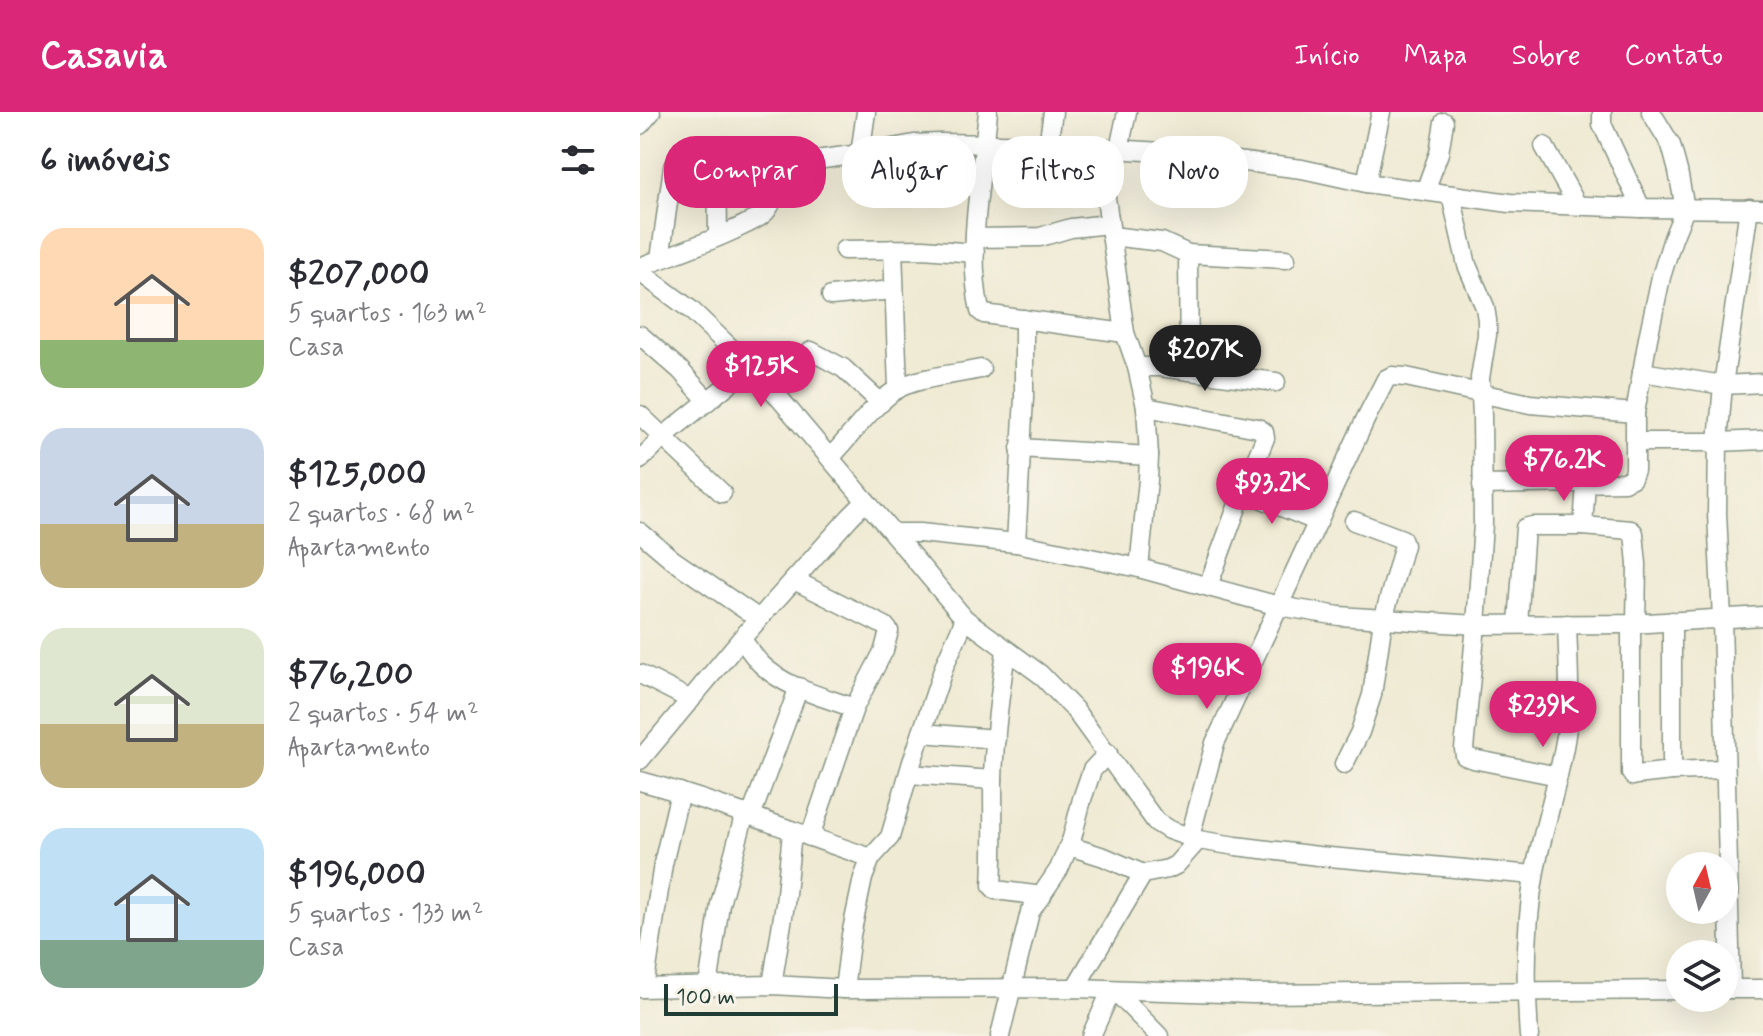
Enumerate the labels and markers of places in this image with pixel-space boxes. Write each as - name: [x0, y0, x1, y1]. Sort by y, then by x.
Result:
- pin: $207K: [1149, 325, 1261, 393]
- pin: $125K: [705, 341, 817, 409]
- pin: $76.2K: [1499, 435, 1629, 503]
- pin: $93.2K: [1207, 458, 1337, 526]
- pin: $196K: [1151, 643, 1263, 711]
- pin: $239K: [1487, 681, 1599, 749]

